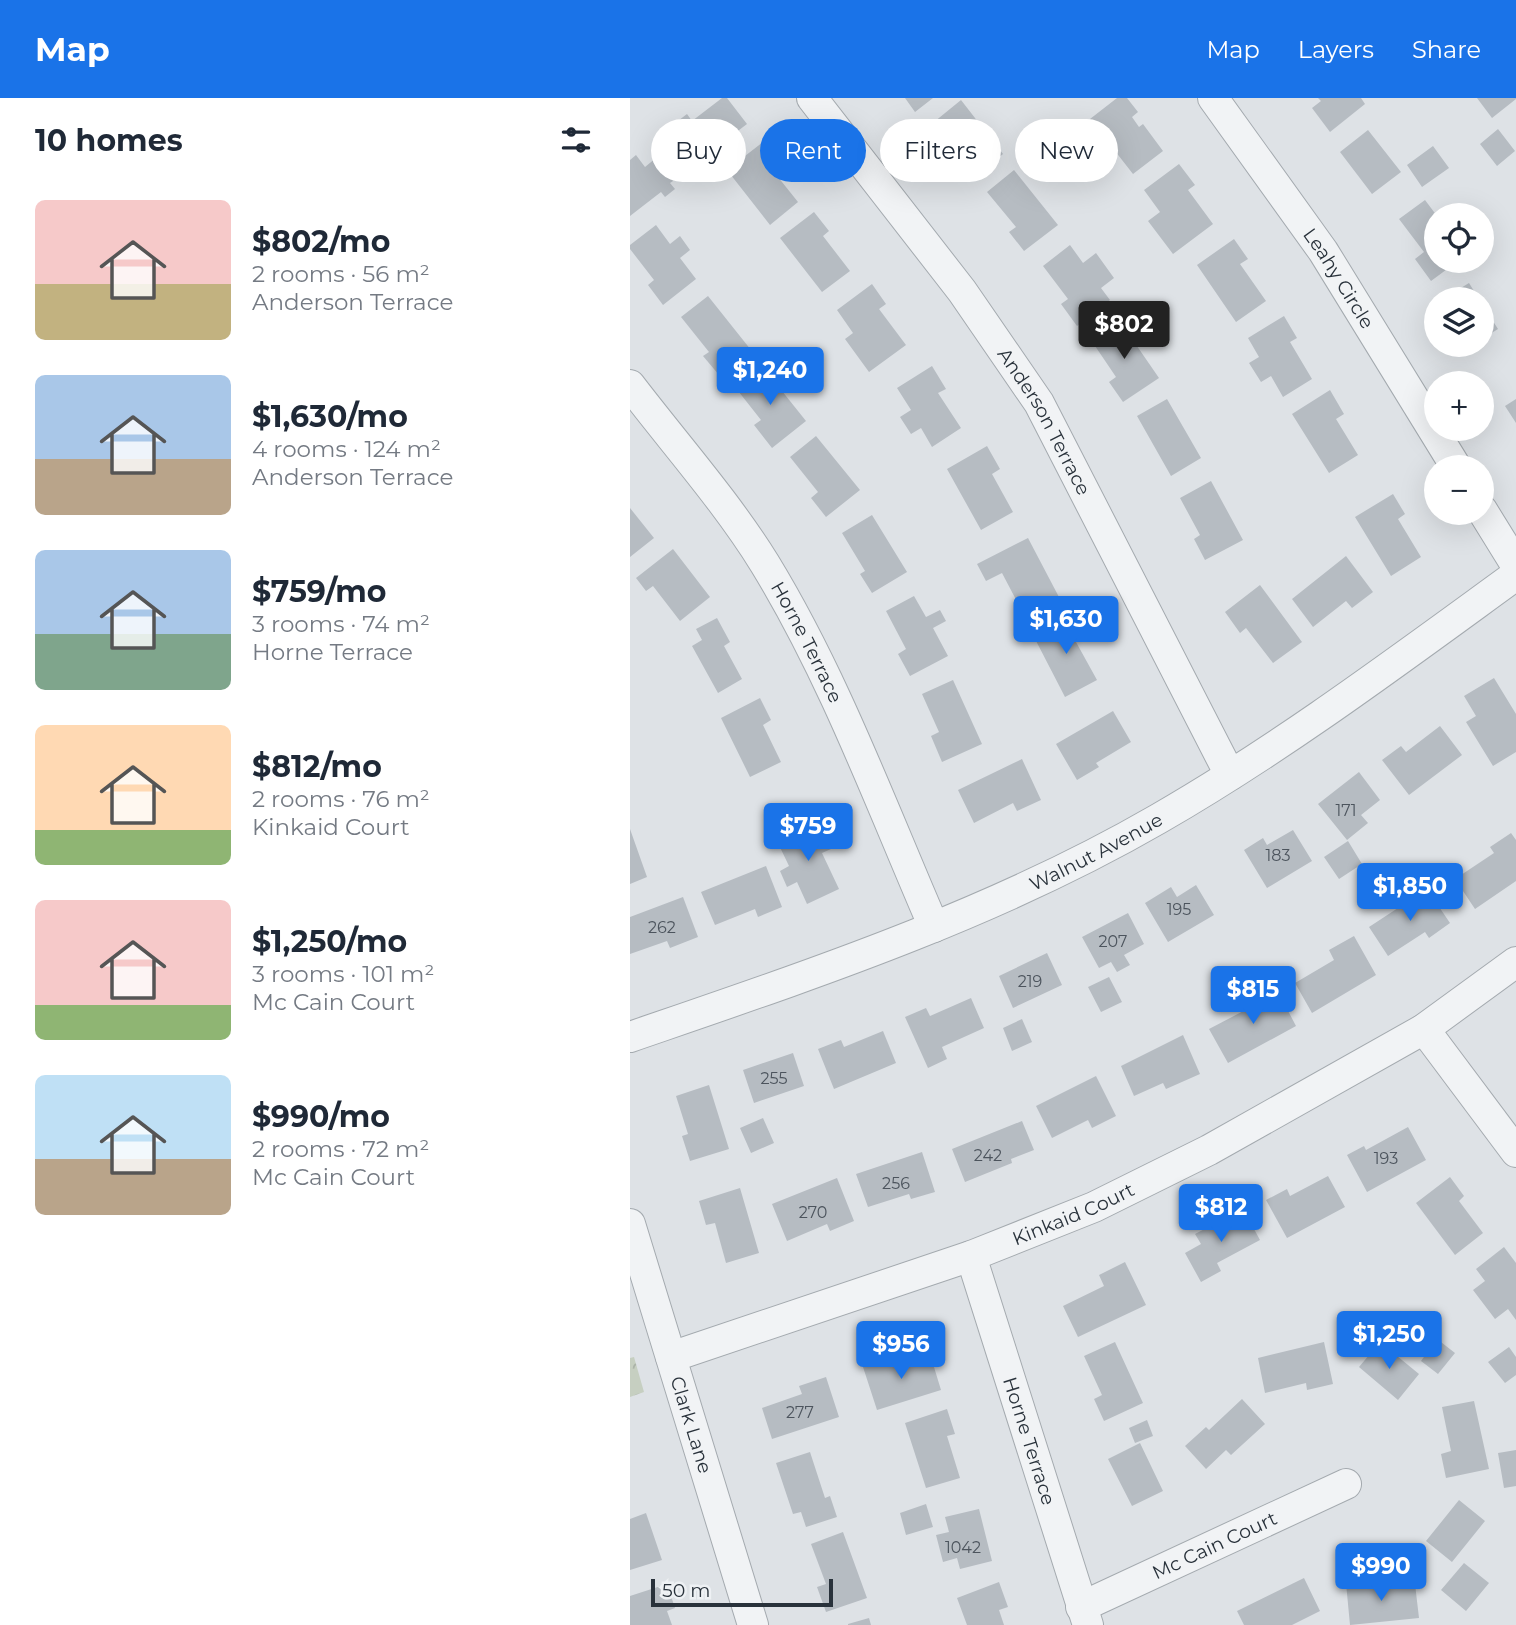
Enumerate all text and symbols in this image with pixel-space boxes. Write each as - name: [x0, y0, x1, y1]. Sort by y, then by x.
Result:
- text: Map: [35, 29, 110, 69]
- text: Map: [1206, 35, 1260, 64]
- text: Layers: [1298, 35, 1374, 64]
- text: Share: [1412, 35, 1481, 64]
- chip: Buy: [651, 119, 746, 182]
- chip: Rent: [760, 119, 866, 182]
- chip: Filters: [880, 119, 1001, 182]
- chip: New: [1015, 119, 1118, 182]
- icon: filters: [557, 121, 595, 159]
- text: 10 homes: [35, 122, 183, 159]
- map controls: [1424, 203, 1494, 525]
- button: locate: [1424, 203, 1494, 273]
- text: $802/mo: [252, 223, 390, 260]
- street label: Leahy Circle: [1298, 224, 1379, 333]
- icon: home: [91, 228, 175, 312]
- text: 2 rooms · 56 m²: [252, 260, 430, 288]
- button: layers: [1424, 287, 1494, 357]
- text: Anderson Terrace: [252, 288, 453, 316]
- pin: $802: [1083, 302, 1165, 361]
- text: $802: [1095, 310, 1153, 338]
- street label: Anderson Terrace: [993, 344, 1095, 499]
- pin: $1,240: [713, 348, 827, 407]
- text: $1,240: [733, 356, 807, 384]
- button: +: [1424, 371, 1494, 441]
- text: $1,630/mo: [252, 398, 408, 435]
- icon: home: [91, 403, 175, 487]
- text: 4 rooms · 124 m²: [252, 435, 441, 463]
- button: −: [1424, 455, 1494, 525]
- text: Anderson Terrace: [252, 463, 453, 491]
- text: $759/mo: [252, 573, 386, 610]
- icon: home: [91, 578, 175, 662]
- street label: Horne Terrace: [766, 578, 847, 706]
- pin: $1,630: [1009, 596, 1123, 656]
- text: $1,630: [1029, 605, 1103, 633]
- text: 3 rooms · 74 m²: [252, 610, 430, 638]
- text: Horne Terrace: [252, 638, 413, 666]
- text: $812/mo: [252, 748, 382, 785]
- icon: home: [91, 753, 175, 837]
- text: 2 rooms · 76 m²: [252, 785, 430, 813]
- house number: 171: [1335, 801, 1357, 820]
- pin: $759: [767, 804, 849, 863]
- street label: Walnut Avenue: [1026, 808, 1167, 896]
- text: $759: [780, 812, 836, 840]
- text: Kinkaid Court: [252, 813, 410, 841]
- house number: 183: [1265, 846, 1291, 865]
- pin: $1,850: [1353, 864, 1467, 923]
- text: $1,850: [1373, 872, 1447, 900]
- house number: 195: [1167, 900, 1191, 919]
- house number: 262: [648, 918, 676, 937]
- text: $1,250/mo: [252, 923, 407, 960]
- icon: home: [91, 928, 175, 1012]
- house number: 207: [1099, 932, 1127, 951]
- text: 3 rooms · 101 m²: [252, 960, 434, 988]
- pin: $815: [1212, 967, 1294, 1026]
- house number: 219: [1018, 972, 1042, 991]
- text: $815: [1227, 975, 1279, 1003]
- text: Mc Cain Court: [252, 988, 415, 1016]
- house number: 255: [760, 1069, 788, 1088]
- text: $990/mo: [252, 1098, 390, 1135]
- icon: home: [91, 1103, 175, 1187]
- text: 2 rooms · 72 m²: [252, 1135, 429, 1163]
- house number: 242: [974, 1146, 1002, 1165]
- house number: 193: [1374, 1149, 1398, 1168]
- text: Mc Cain Court: [252, 1163, 415, 1191]
- house number: 256: [882, 1174, 910, 1193]
- street label: Kinkaid Court: [1009, 1178, 1138, 1250]
- pin: $812: [1180, 1184, 1262, 1244]
- text: $812: [1195, 1193, 1247, 1221]
- house number: 270: [799, 1203, 827, 1222]
- pin: $1,250: [1332, 1312, 1446, 1371]
- text: $1,250: [1353, 1320, 1425, 1348]
- pin: $956: [860, 1322, 942, 1381]
- text: $956: [872, 1330, 930, 1358]
- street label: Clark Lane: [665, 1374, 717, 1476]
- street label: Horne Terrace: [998, 1374, 1060, 1508]
- house number: 277: [786, 1403, 814, 1422]
- street label: Mc Cain Court: [1149, 1507, 1281, 1584]
- house number: 1042: [945, 1538, 981, 1557]
- pin: $990: [1340, 1544, 1422, 1603]
- text: $990: [1351, 1552, 1411, 1580]
- scale bar: [651, 1576, 833, 1608]
- text: 50 m: [662, 1579, 710, 1602]

